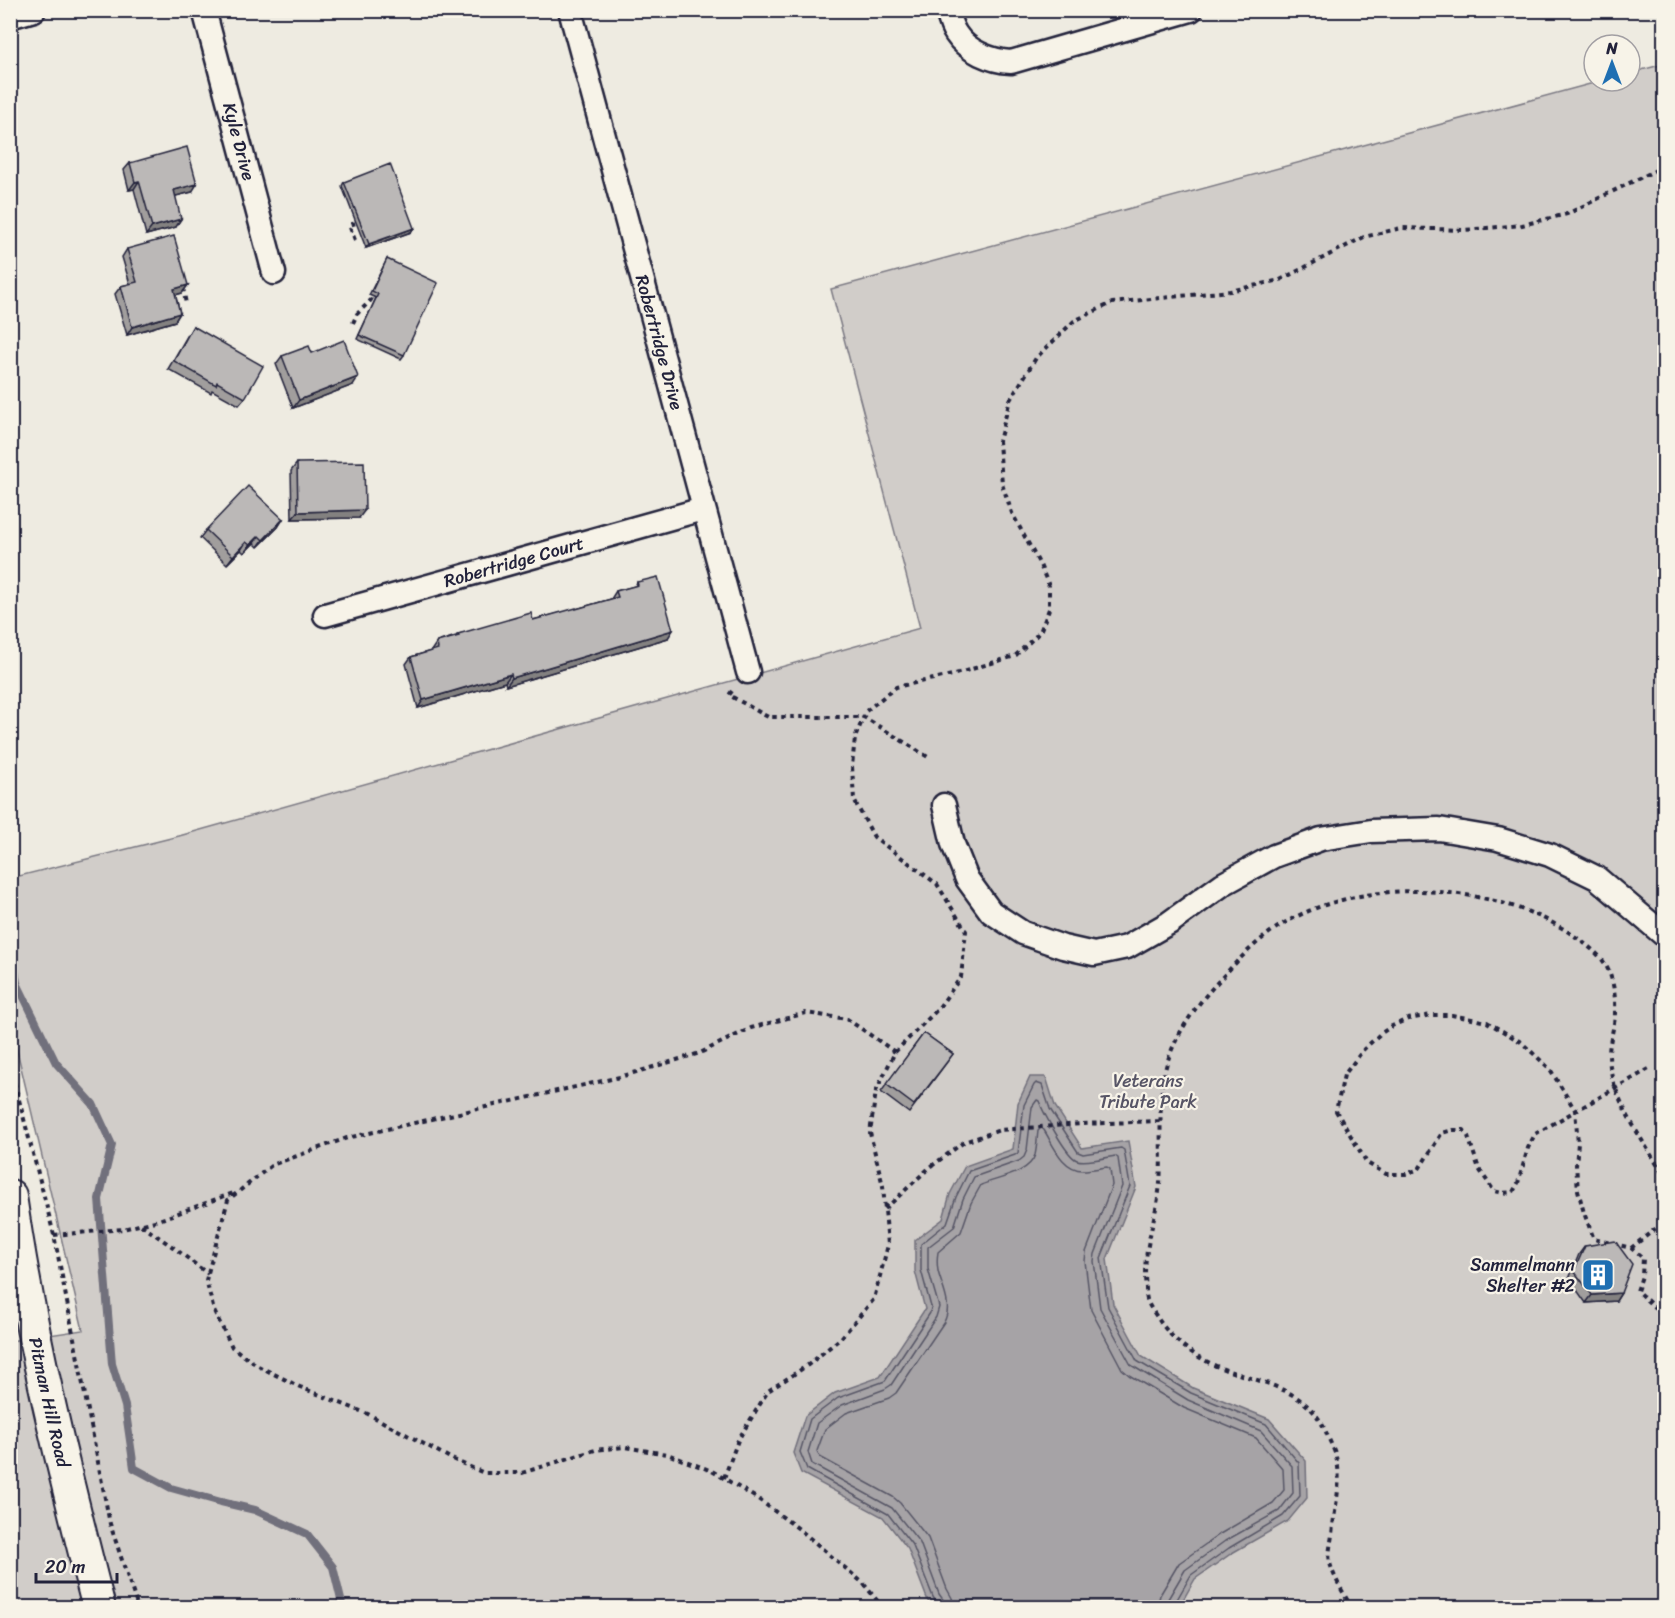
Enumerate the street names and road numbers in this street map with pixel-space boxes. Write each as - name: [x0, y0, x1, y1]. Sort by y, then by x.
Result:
- street label: Kyle Drive: [213, 99, 265, 184]
- street label: Robertridge Drive: [626, 271, 693, 414]
- street label: Robertridge Court: [440, 527, 588, 597]
- street label: Pitman Hill Road: [19, 1334, 80, 1472]

